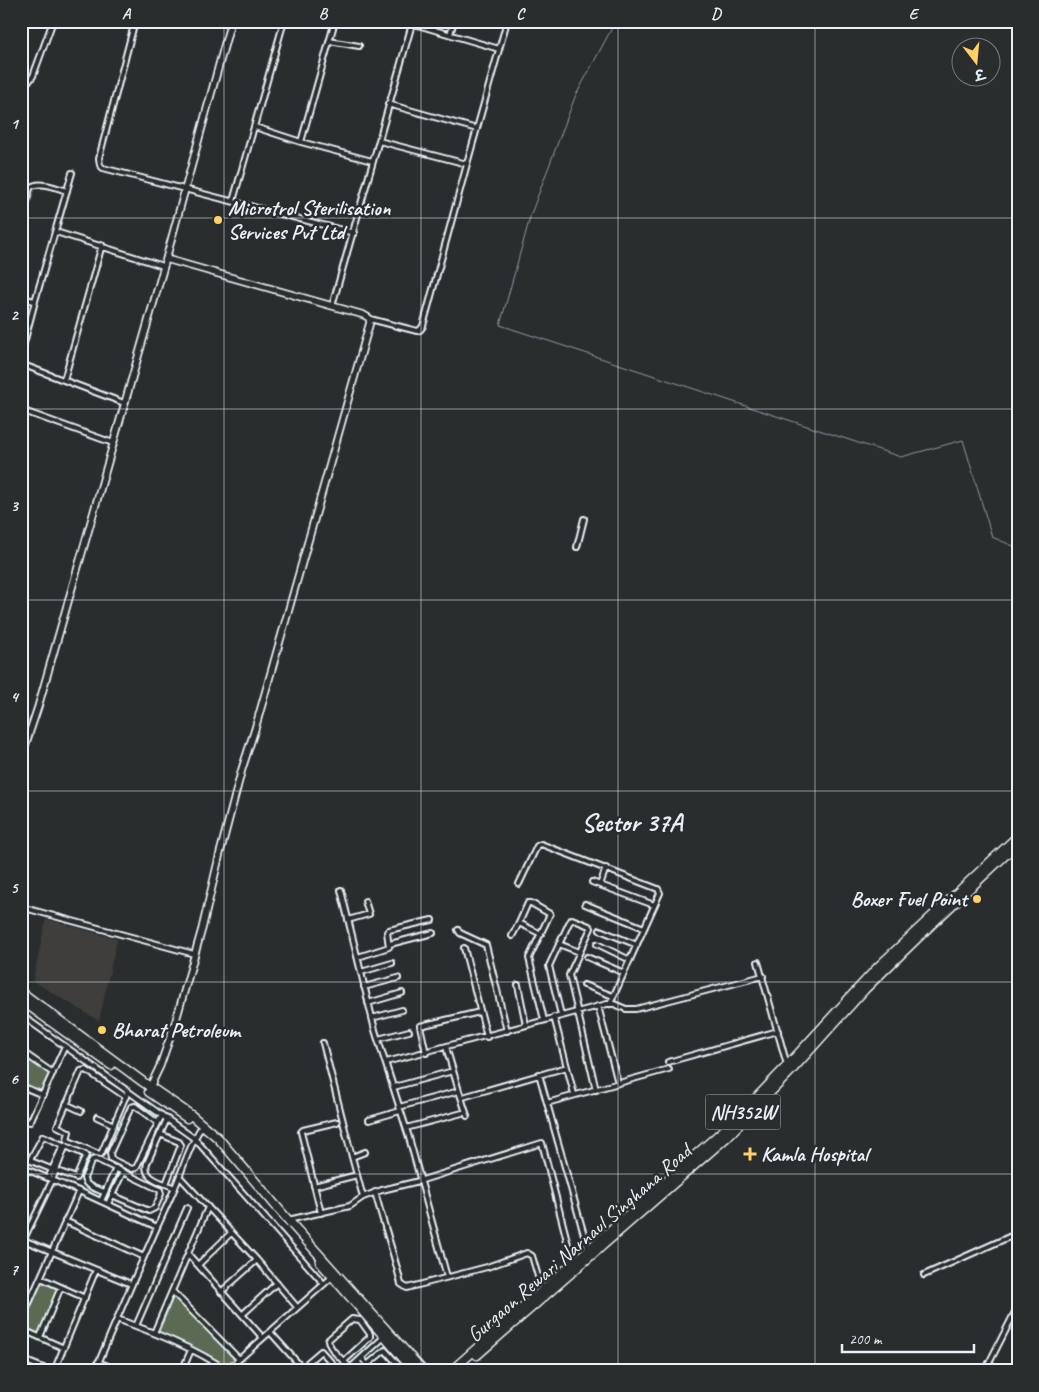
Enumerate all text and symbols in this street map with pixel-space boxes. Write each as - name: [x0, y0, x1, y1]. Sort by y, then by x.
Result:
- text: A: [122, 4, 132, 24]
- text: B: [319, 4, 329, 24]
- text: C: [516, 4, 526, 24]
- text: D: [711, 4, 722, 24]
- text: E: [909, 4, 920, 24]
- north arrow: [952, 38, 1002, 88]
- text: उ: [971, 64, 988, 84]
- text: 1: [10, 114, 19, 134]
- place label: Microtrol Sterilisation Services Pvt Ltd: [228, 195, 391, 245]
- marker: Microtrol Sterilisation Services Pvt Ltd: [212, 214, 224, 226]
- text: 2: [10, 305, 19, 325]
- text: 3: [10, 496, 19, 516]
- text: 4: [10, 687, 19, 707]
- district label: Sector 37A: [582, 806, 684, 839]
- text: 5: [11, 878, 20, 898]
- place label: Boxer Fuel Point: [851, 886, 970, 912]
- marker: Boxer Fuel Point: [971, 893, 983, 905]
- place label: Bharat Petroleum: [112, 1017, 242, 1043]
- marker: Bharat Petroleum: [96, 1024, 108, 1036]
- text: 6: [10, 1069, 19, 1089]
- road number: NH352W: [706, 1094, 780, 1130]
- street label: Gurgaon Rewari Narnaul Singhana Road: [462, 1136, 699, 1347]
- place label: Kamla Hospital: [761, 1141, 872, 1167]
- marker: Kamla Hospital: [743, 1147, 757, 1161]
- text: 7: [10, 1260, 19, 1280]
- scale bar: [842, 1322, 974, 1354]
- text: 200 m: [849, 1330, 883, 1349]

